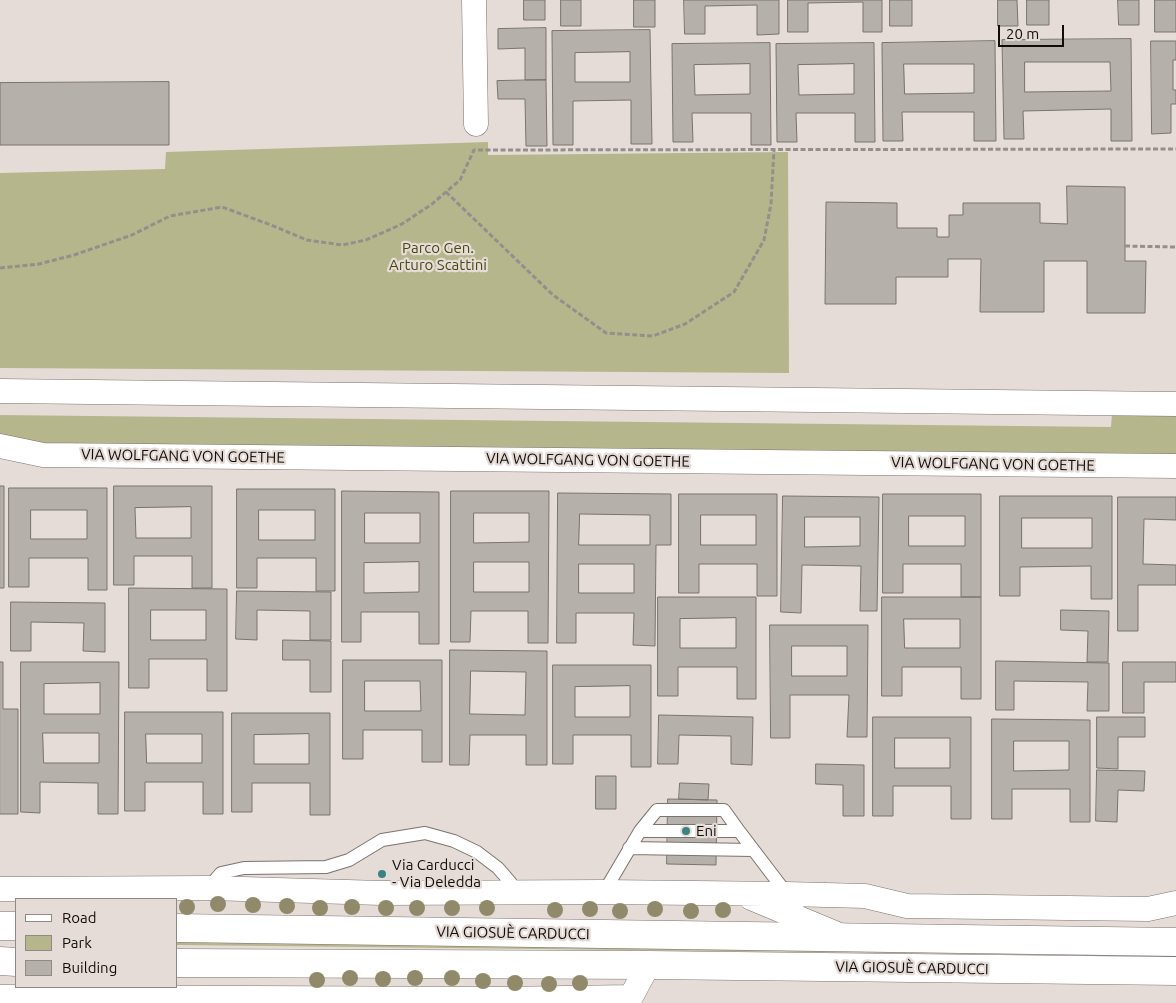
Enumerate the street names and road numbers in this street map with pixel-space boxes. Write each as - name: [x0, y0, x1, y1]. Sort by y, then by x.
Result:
- street label: VIA WOLFGANG VON GOETHE: [81, 445, 285, 467]
- street label: VIA WOLFGANG VON GOETHE: [486, 449, 690, 471]
- street label: VIA WOLFGANG VON GOETHE: [891, 453, 1095, 475]
- street label: VIA GIOSUÈ CARDUCCI: [436, 923, 590, 943]
- street label: VIA GIOSUÈ CARDUCCI: [835, 958, 989, 978]

